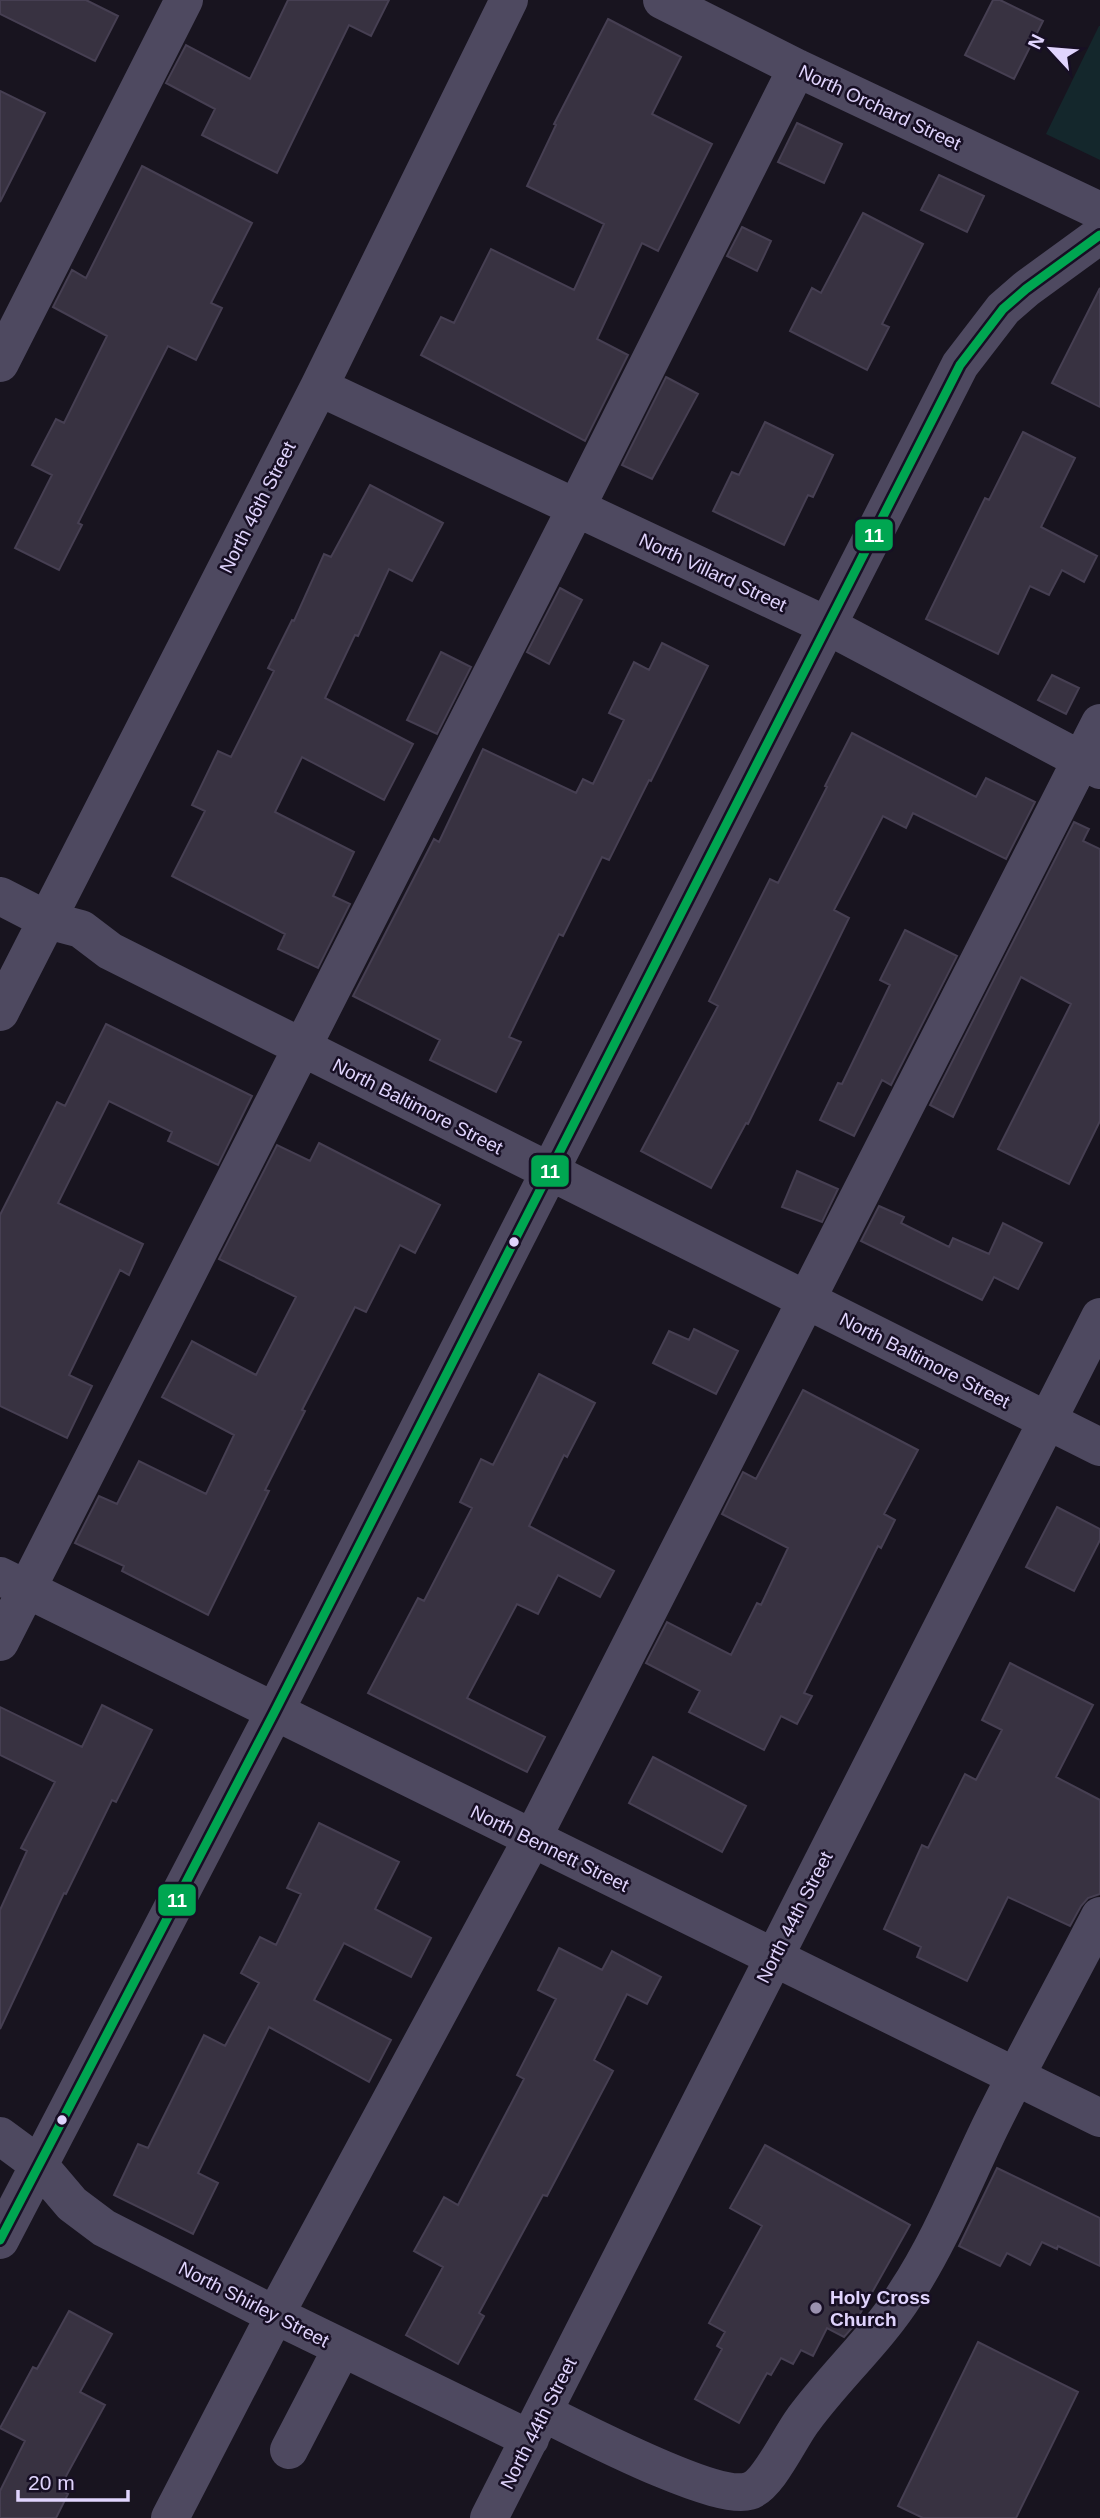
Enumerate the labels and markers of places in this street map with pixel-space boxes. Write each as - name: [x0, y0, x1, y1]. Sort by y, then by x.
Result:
- unlabelled marker: [507, 1235, 521, 1249]
- unlabelled marker: [55, 2113, 69, 2127]
- place label: Holy Cross Church: [830, 2287, 930, 2330]
- marker: Holy Cross Church: [808, 2300, 824, 2316]

